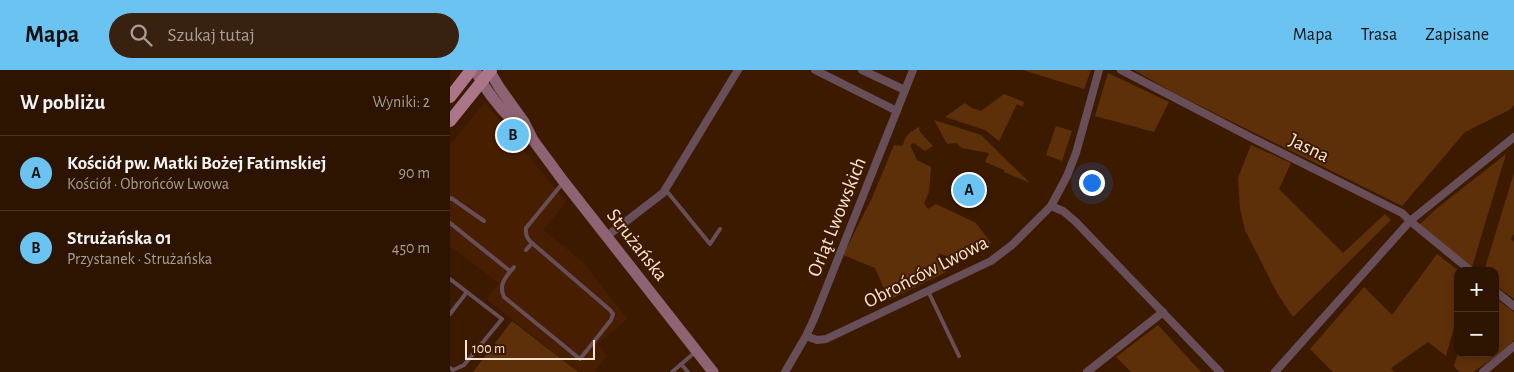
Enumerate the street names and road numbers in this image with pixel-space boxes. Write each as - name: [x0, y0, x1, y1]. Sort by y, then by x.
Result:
- street label: Jasna: [1286, 130, 1332, 166]
- street label: Orląt Lwowskich: [804, 155, 870, 279]
- street label: Strużańska: [603, 205, 671, 285]
- street label: Obrońców Lwowa: [861, 232, 991, 312]

